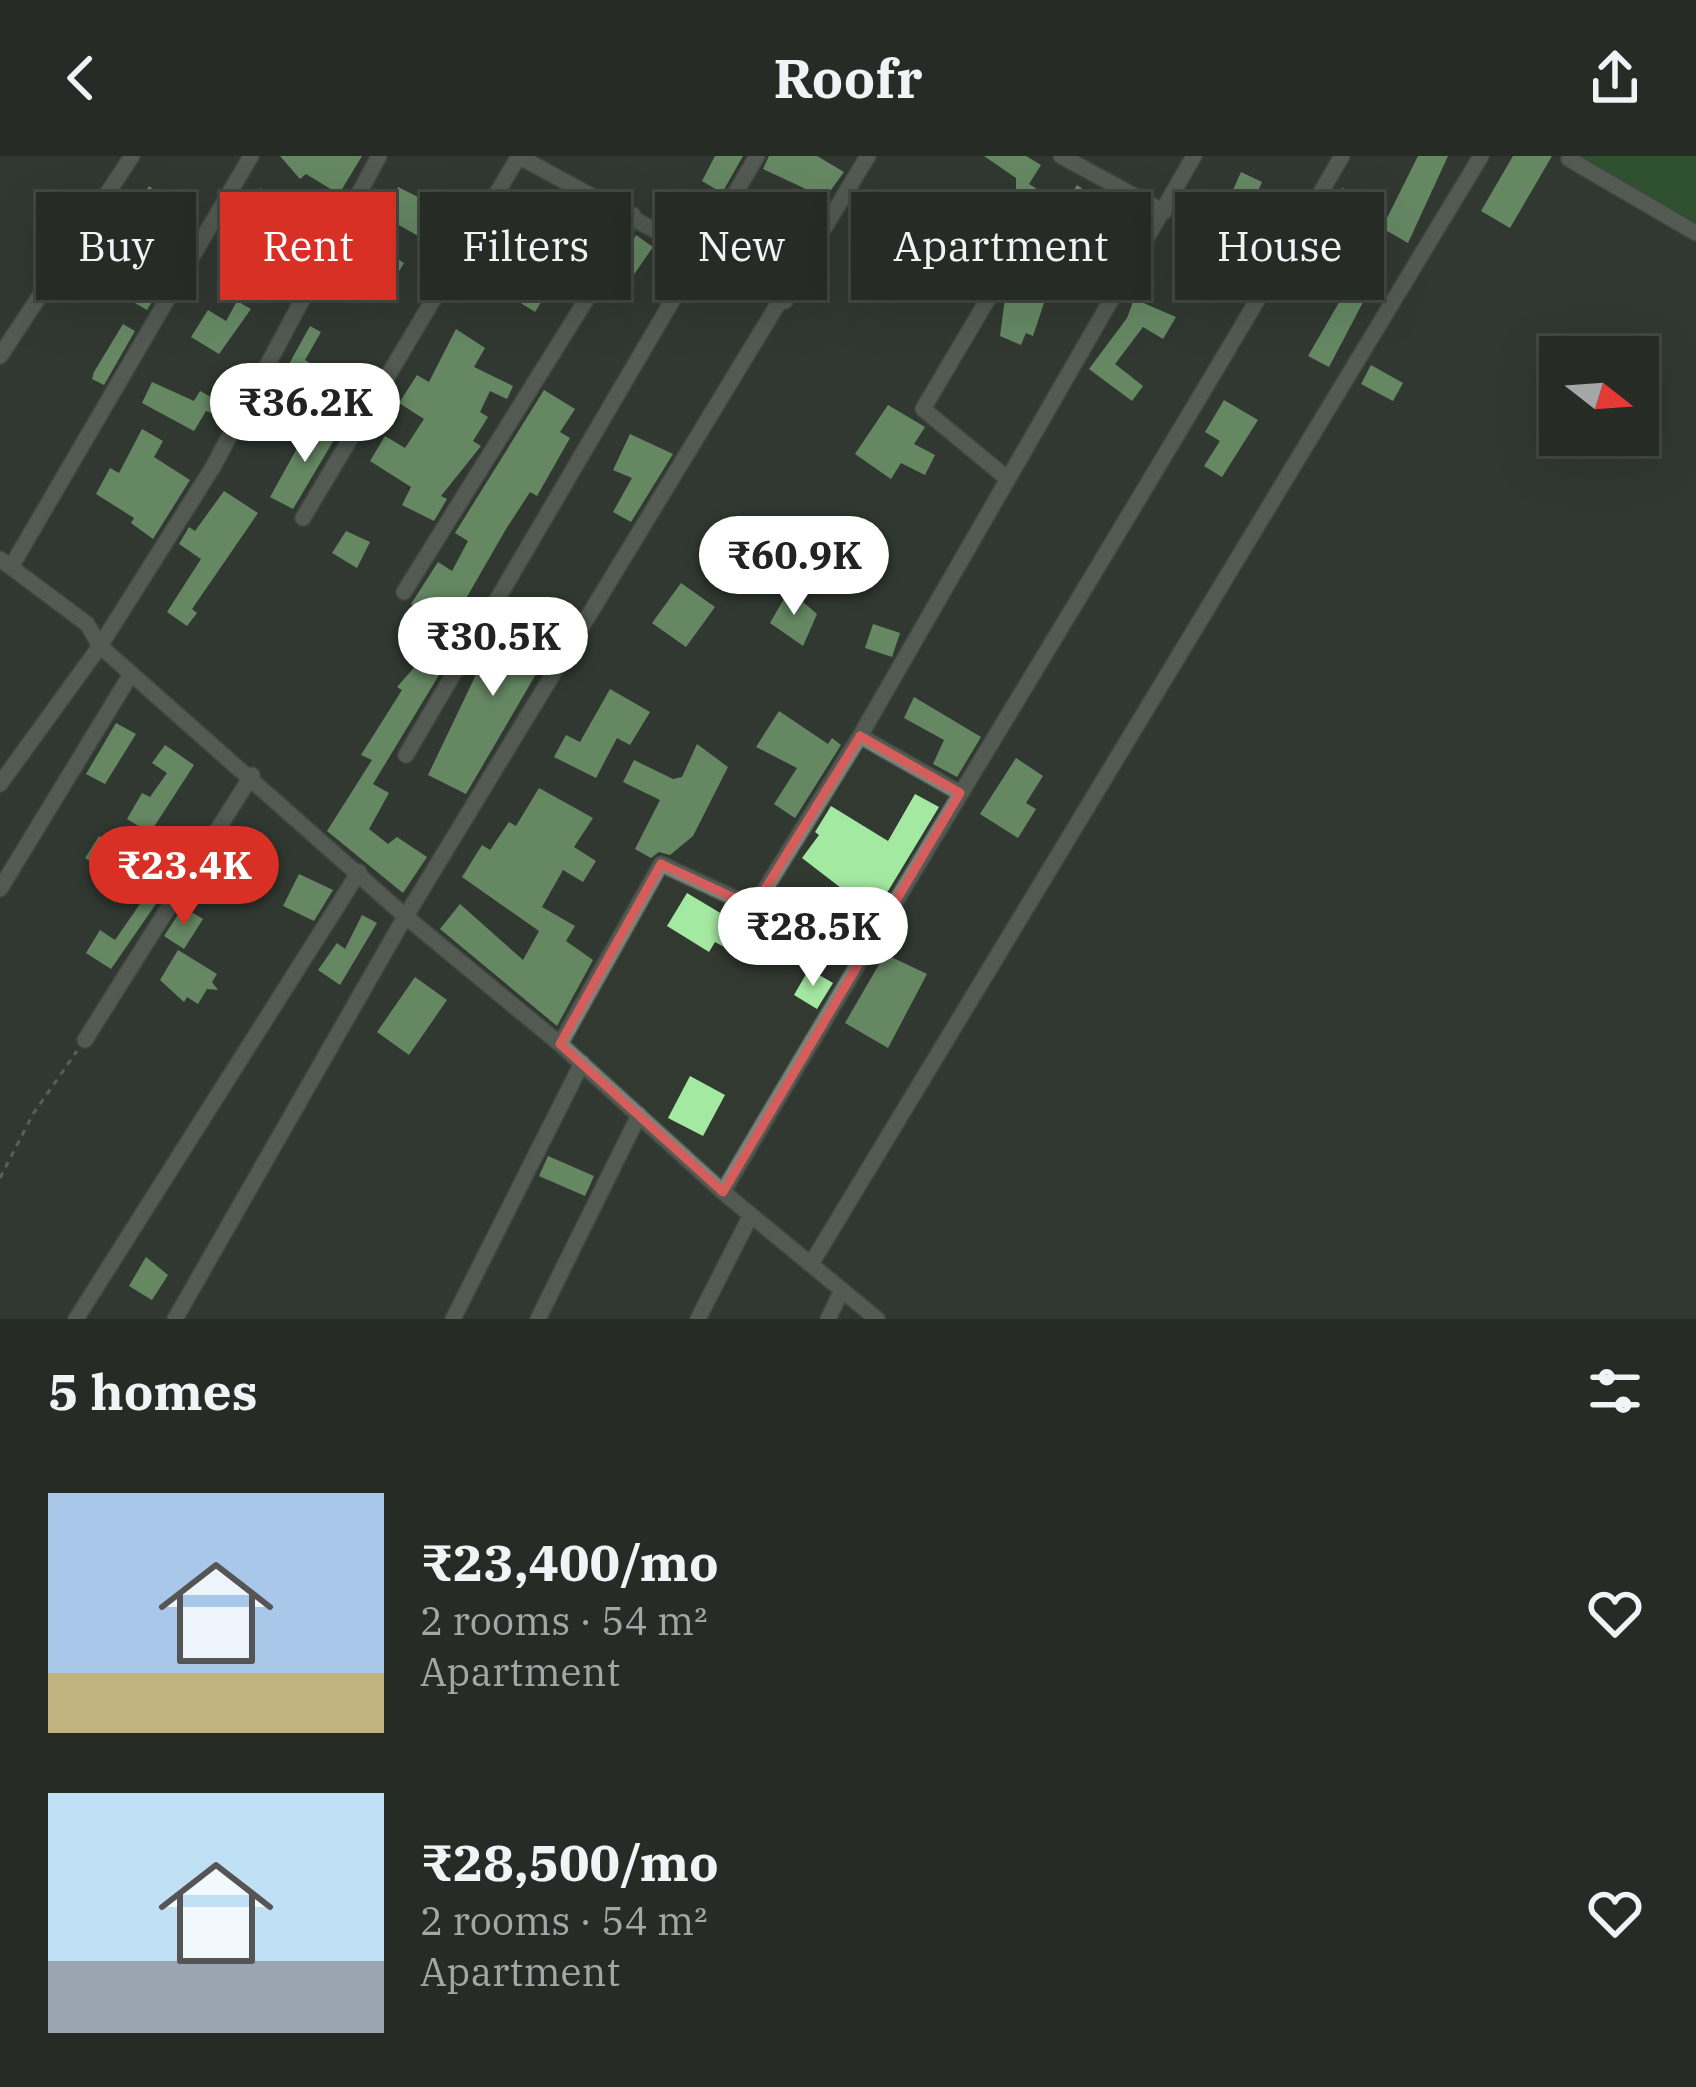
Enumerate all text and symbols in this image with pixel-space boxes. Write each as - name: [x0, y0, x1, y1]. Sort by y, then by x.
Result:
- text: Roofr: [773, 43, 923, 113]
- icon: back: [48, 45, 114, 111]
- icon: share: [1582, 45, 1648, 111]
- chip: Buy: [36, 192, 196, 300]
- chip: Rent: [220, 192, 396, 300]
- chip: Filters: [420, 192, 631, 300]
- chip: New: [655, 192, 827, 300]
- chip: Apartment: [851, 192, 1151, 300]
- chip: House: [1175, 192, 1384, 300]
- north arrow: [1539, 336, 1659, 456]
- map controls: [1539, 336, 1659, 456]
- pin: ₹36.2K: [207, 363, 403, 465]
- text: ₹36.2K: [237, 376, 373, 427]
- pin: ₹60.9K: [696, 516, 892, 618]
- text: ₹60.9K: [726, 529, 862, 580]
- pin: ₹30.5K: [395, 597, 591, 699]
- text: ₹30.5K: [425, 610, 561, 661]
- pin: ₹23.4K: [86, 826, 282, 928]
- text: ₹23.4K: [116, 839, 252, 890]
- pin: ₹28.5K: [715, 887, 911, 989]
- text: ₹28.5K: [745, 900, 881, 951]
- text: 5 homes: [48, 1358, 258, 1424]
- icon: filters: [1582, 1358, 1648, 1424]
- text: ₹23,400/mo: [420, 1529, 719, 1595]
- icon: home: [144, 1541, 288, 1685]
- icon: heart: [1582, 1580, 1648, 1646]
- text: 2 rooms · 54 m²: [420, 1595, 708, 1646]
- text: Apartment: [420, 1646, 620, 1697]
- text: ₹28,500/mo: [420, 1829, 719, 1895]
- icon: home: [144, 1841, 288, 1985]
- icon: heart: [1582, 1880, 1648, 1946]
- text: 2 rooms · 54 m²: [420, 1895, 708, 1946]
- text: Apartment: [420, 1946, 620, 1997]

